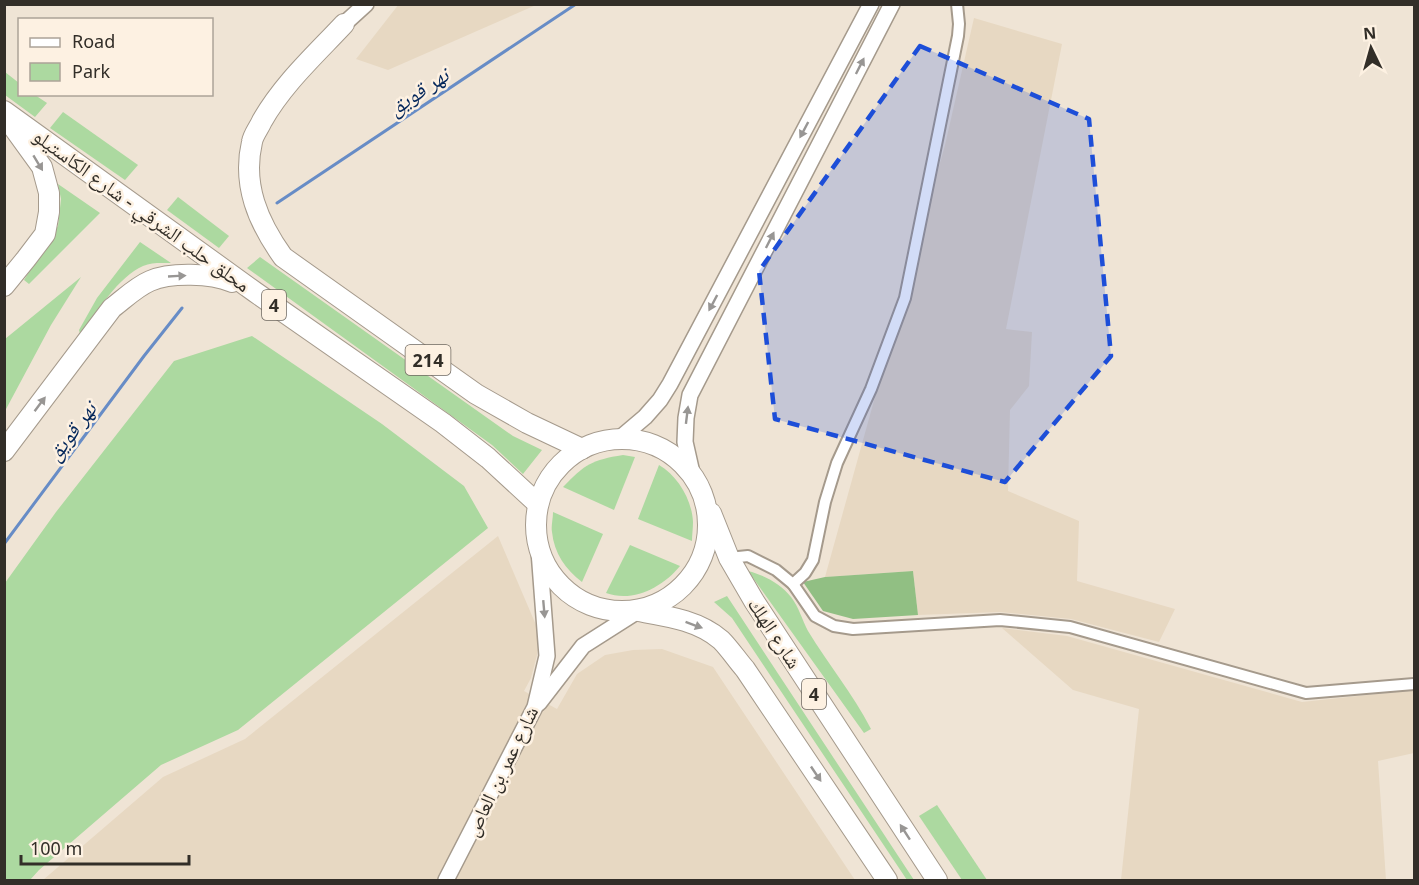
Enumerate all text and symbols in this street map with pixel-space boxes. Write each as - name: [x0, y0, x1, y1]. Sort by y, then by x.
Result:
- legend: [18, 18, 213, 96]
- north arrow: [1341, 18, 1401, 78]
- text: N: [1362, 22, 1377, 45]
- text: Road: [72, 29, 115, 53]
- one-way arrow: [855, 58, 865, 75]
- text: Park: [72, 59, 110, 83]
- water label: نهر قويق: [382, 59, 457, 121]
- street label: محلق حلب الشرقي - شارع الكاستيلو: [26, 122, 256, 300]
- one-way arrow: [799, 122, 809, 139]
- one-way arrow: [33, 155, 44, 171]
- one-way arrow: [765, 231, 775, 248]
- one-way arrow: [168, 271, 187, 280]
- road number: 4: [262, 290, 286, 320]
- one-way arrow: [708, 295, 718, 312]
- road number: 214: [406, 345, 450, 375]
- water label: نهر قويق: [40, 393, 105, 466]
- one-way arrow: [33, 397, 45, 412]
- one-way arrow: [682, 405, 691, 424]
- street label: شارع الهلك: [742, 592, 808, 674]
- one-way arrow: [539, 599, 548, 618]
- one-way arrow: [686, 620, 704, 630]
- road number: 4: [802, 679, 826, 709]
- street label: شارع عمر بن العاص: [458, 701, 544, 841]
- one-way arrow: [810, 766, 821, 782]
- one-way arrow: [899, 823, 910, 840]
- scale bar: [21, 828, 189, 866]
- text: 100 m: [30, 836, 82, 860]

